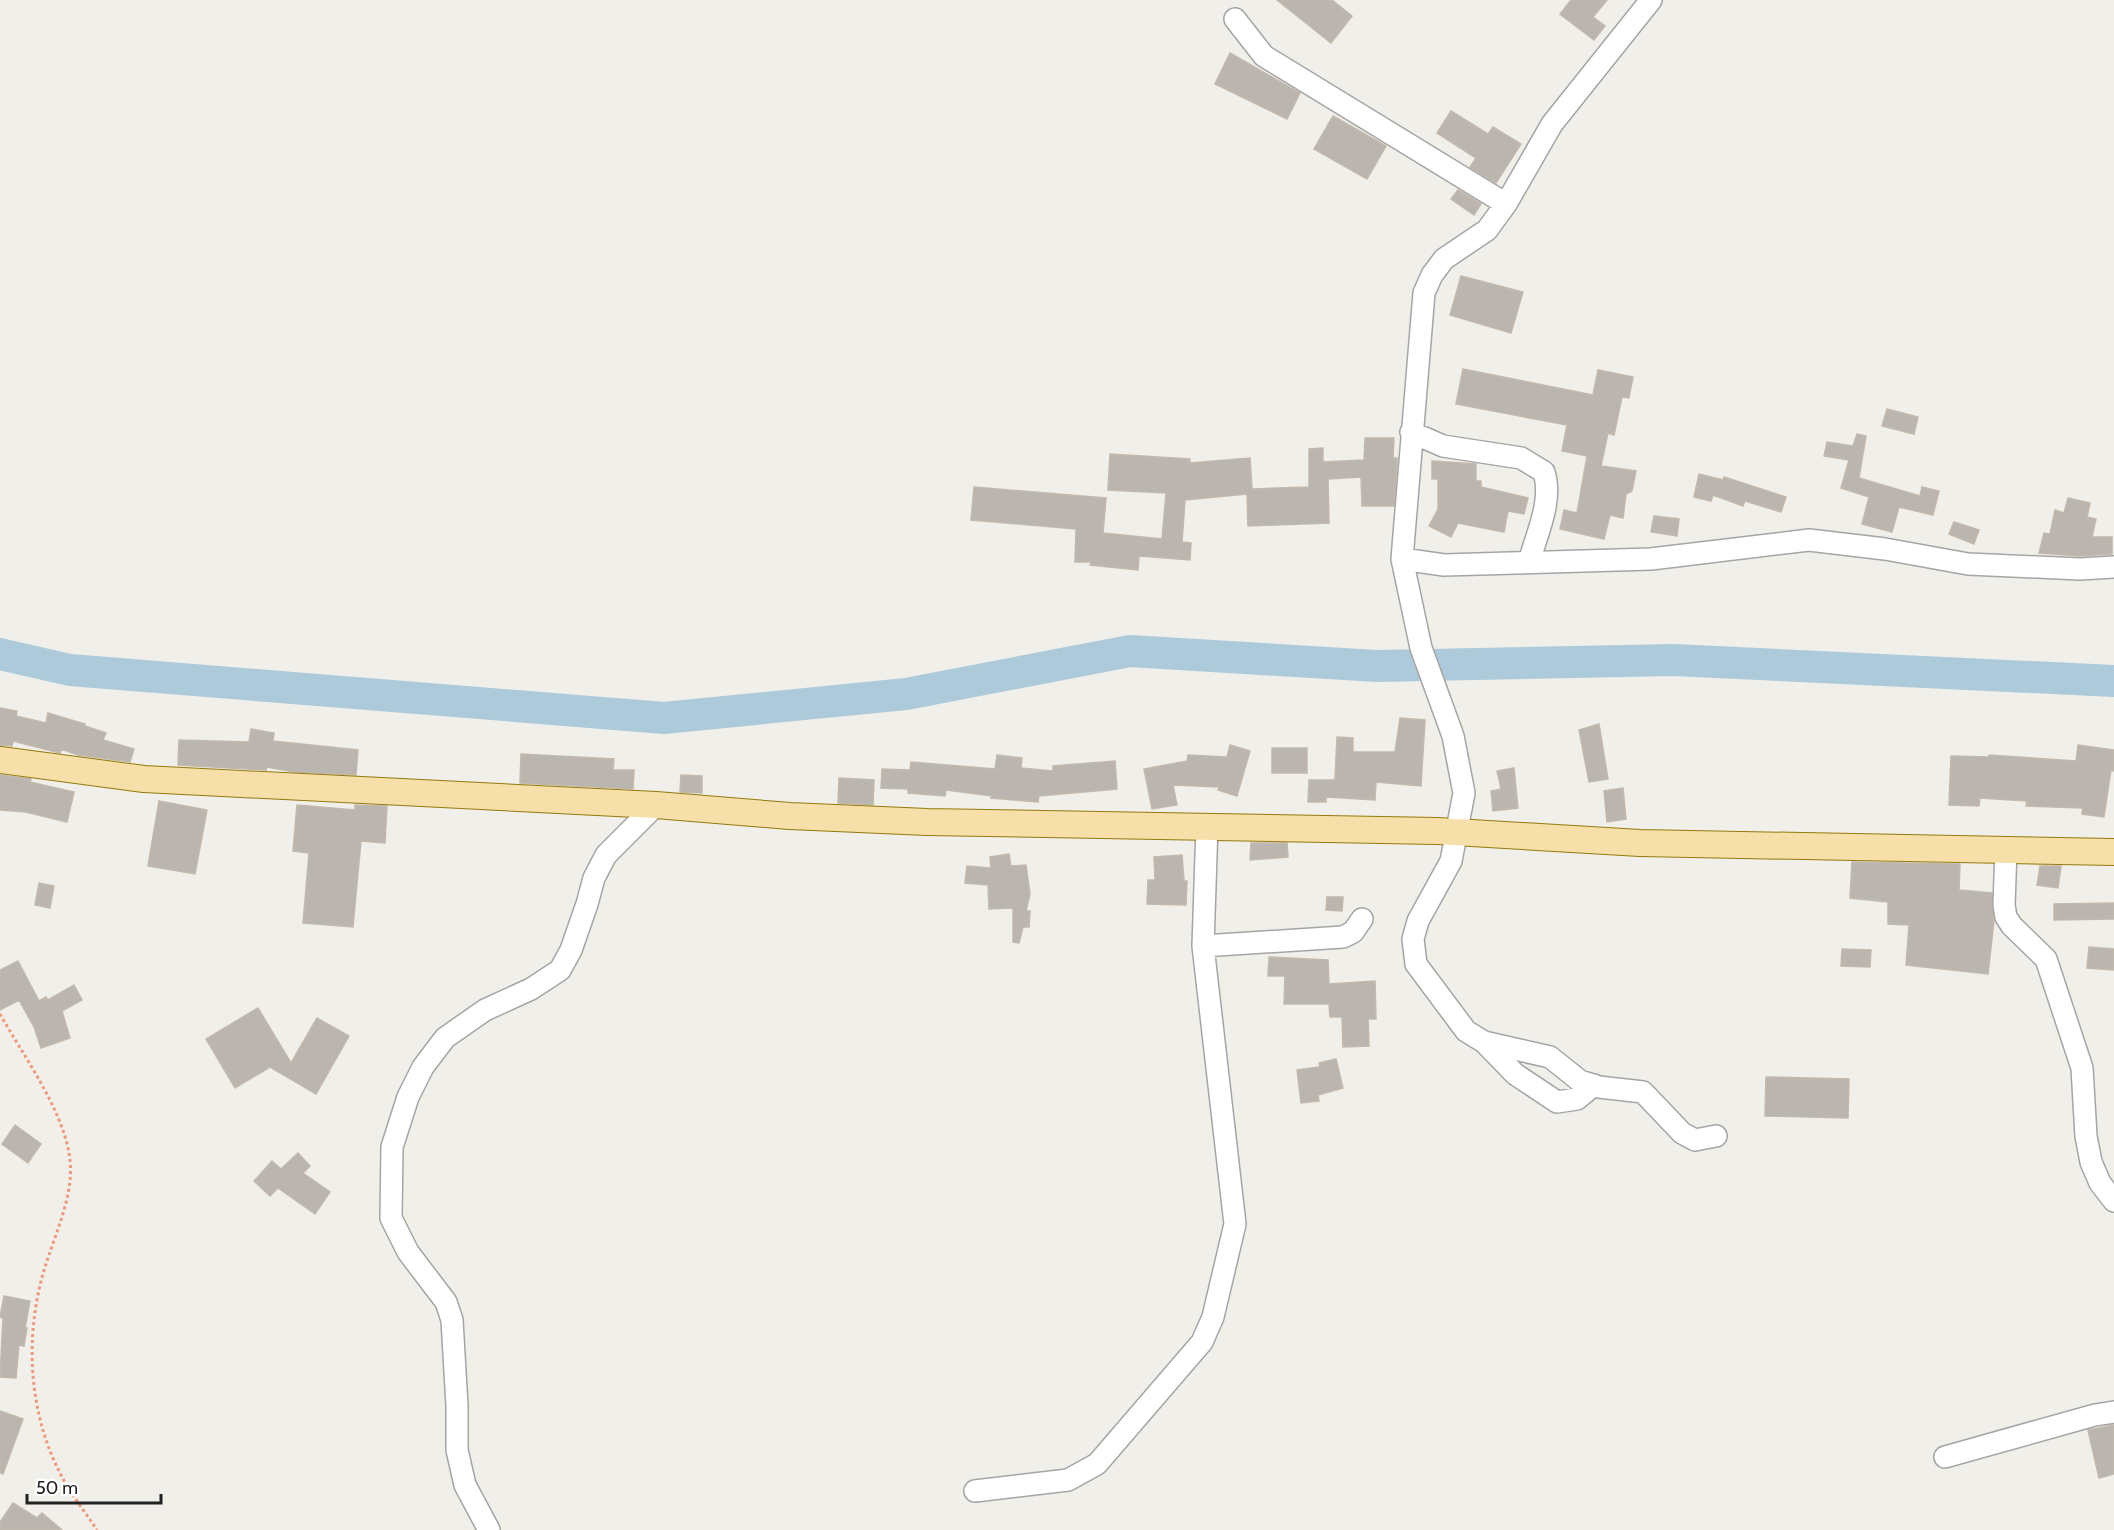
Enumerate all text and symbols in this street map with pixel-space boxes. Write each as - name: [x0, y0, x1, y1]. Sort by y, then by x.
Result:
- scale bar: [27, 1467, 160, 1505]
- text: 50 m: [36, 1477, 78, 1499]

